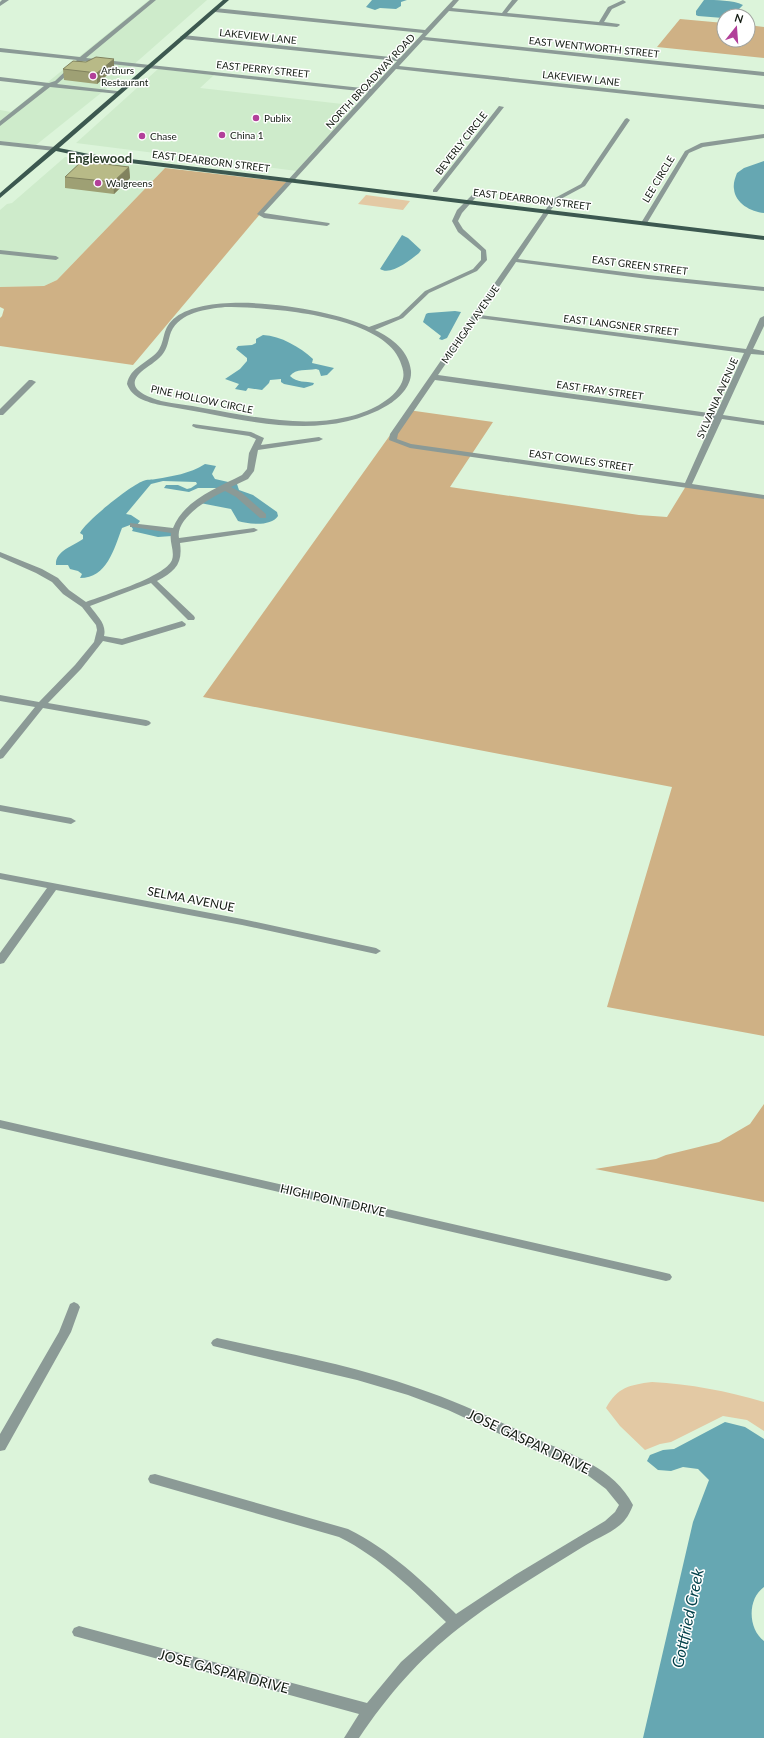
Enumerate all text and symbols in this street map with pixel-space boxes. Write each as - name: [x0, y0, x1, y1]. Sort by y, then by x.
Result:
- north arrow: [716, 8, 756, 48]
- text: N: [733, 11, 745, 25]
- street label: LAKEVIEW LANE: [219, 26, 298, 46]
- street label: NORTH BROADWAY ROAD: [323, 31, 417, 131]
- street label: EAST WENTWORTH STREET: [528, 34, 660, 60]
- street label: EAST PERRY STREET: [216, 58, 310, 80]
- place label: Arthurs Restaurant: [101, 64, 149, 88]
- street label: LAKEVIEW LANE: [542, 68, 621, 88]
- marker: Arthurs Restaurant: [88, 71, 98, 81]
- street label: BEVERLY CIRCLE: [433, 109, 490, 177]
- place label: Publix: [264, 112, 291, 124]
- marker: Publix: [251, 113, 261, 123]
- place label: China 1: [230, 129, 264, 141]
- place label: Chase: [150, 130, 177, 142]
- marker: China 1: [217, 130, 227, 140]
- marker: Chase: [137, 131, 147, 141]
- street label: EAST DEARBORN STREET: [151, 148, 271, 174]
- district label: Englewood: [68, 150, 132, 166]
- street label: LEE CIRCLE: [639, 153, 677, 205]
- place label: Walgreens: [106, 177, 152, 189]
- marker: Walgreens: [93, 178, 103, 188]
- street label: EAST DEARBORN STREET: [472, 186, 592, 212]
- street label: EAST GREEN STREET: [591, 253, 689, 277]
- street label: MICHIGAN AVENUE: [439, 282, 502, 365]
- street label: EAST LANGSNER STREET: [563, 312, 679, 338]
- street label: SYLVANIA AVENUE: [694, 355, 740, 440]
- street label: EAST FRAY STREET: [556, 378, 644, 402]
- street label: PINE HOLLOW CIRCLE: [150, 382, 254, 416]
- street label: EAST COWLES STREET: [528, 447, 634, 473]
- street label: SELMA AVENUE: [146, 883, 236, 915]
- street label: HIGH POINT DRIVE: [279, 1181, 387, 1219]
- street label: JOSE GASPAR DRIVE: [465, 1405, 593, 1477]
- water label: Gottfried Creek: [667, 1566, 707, 1669]
- street label: JOSE GASPAR DRIVE: [157, 1645, 291, 1697]

